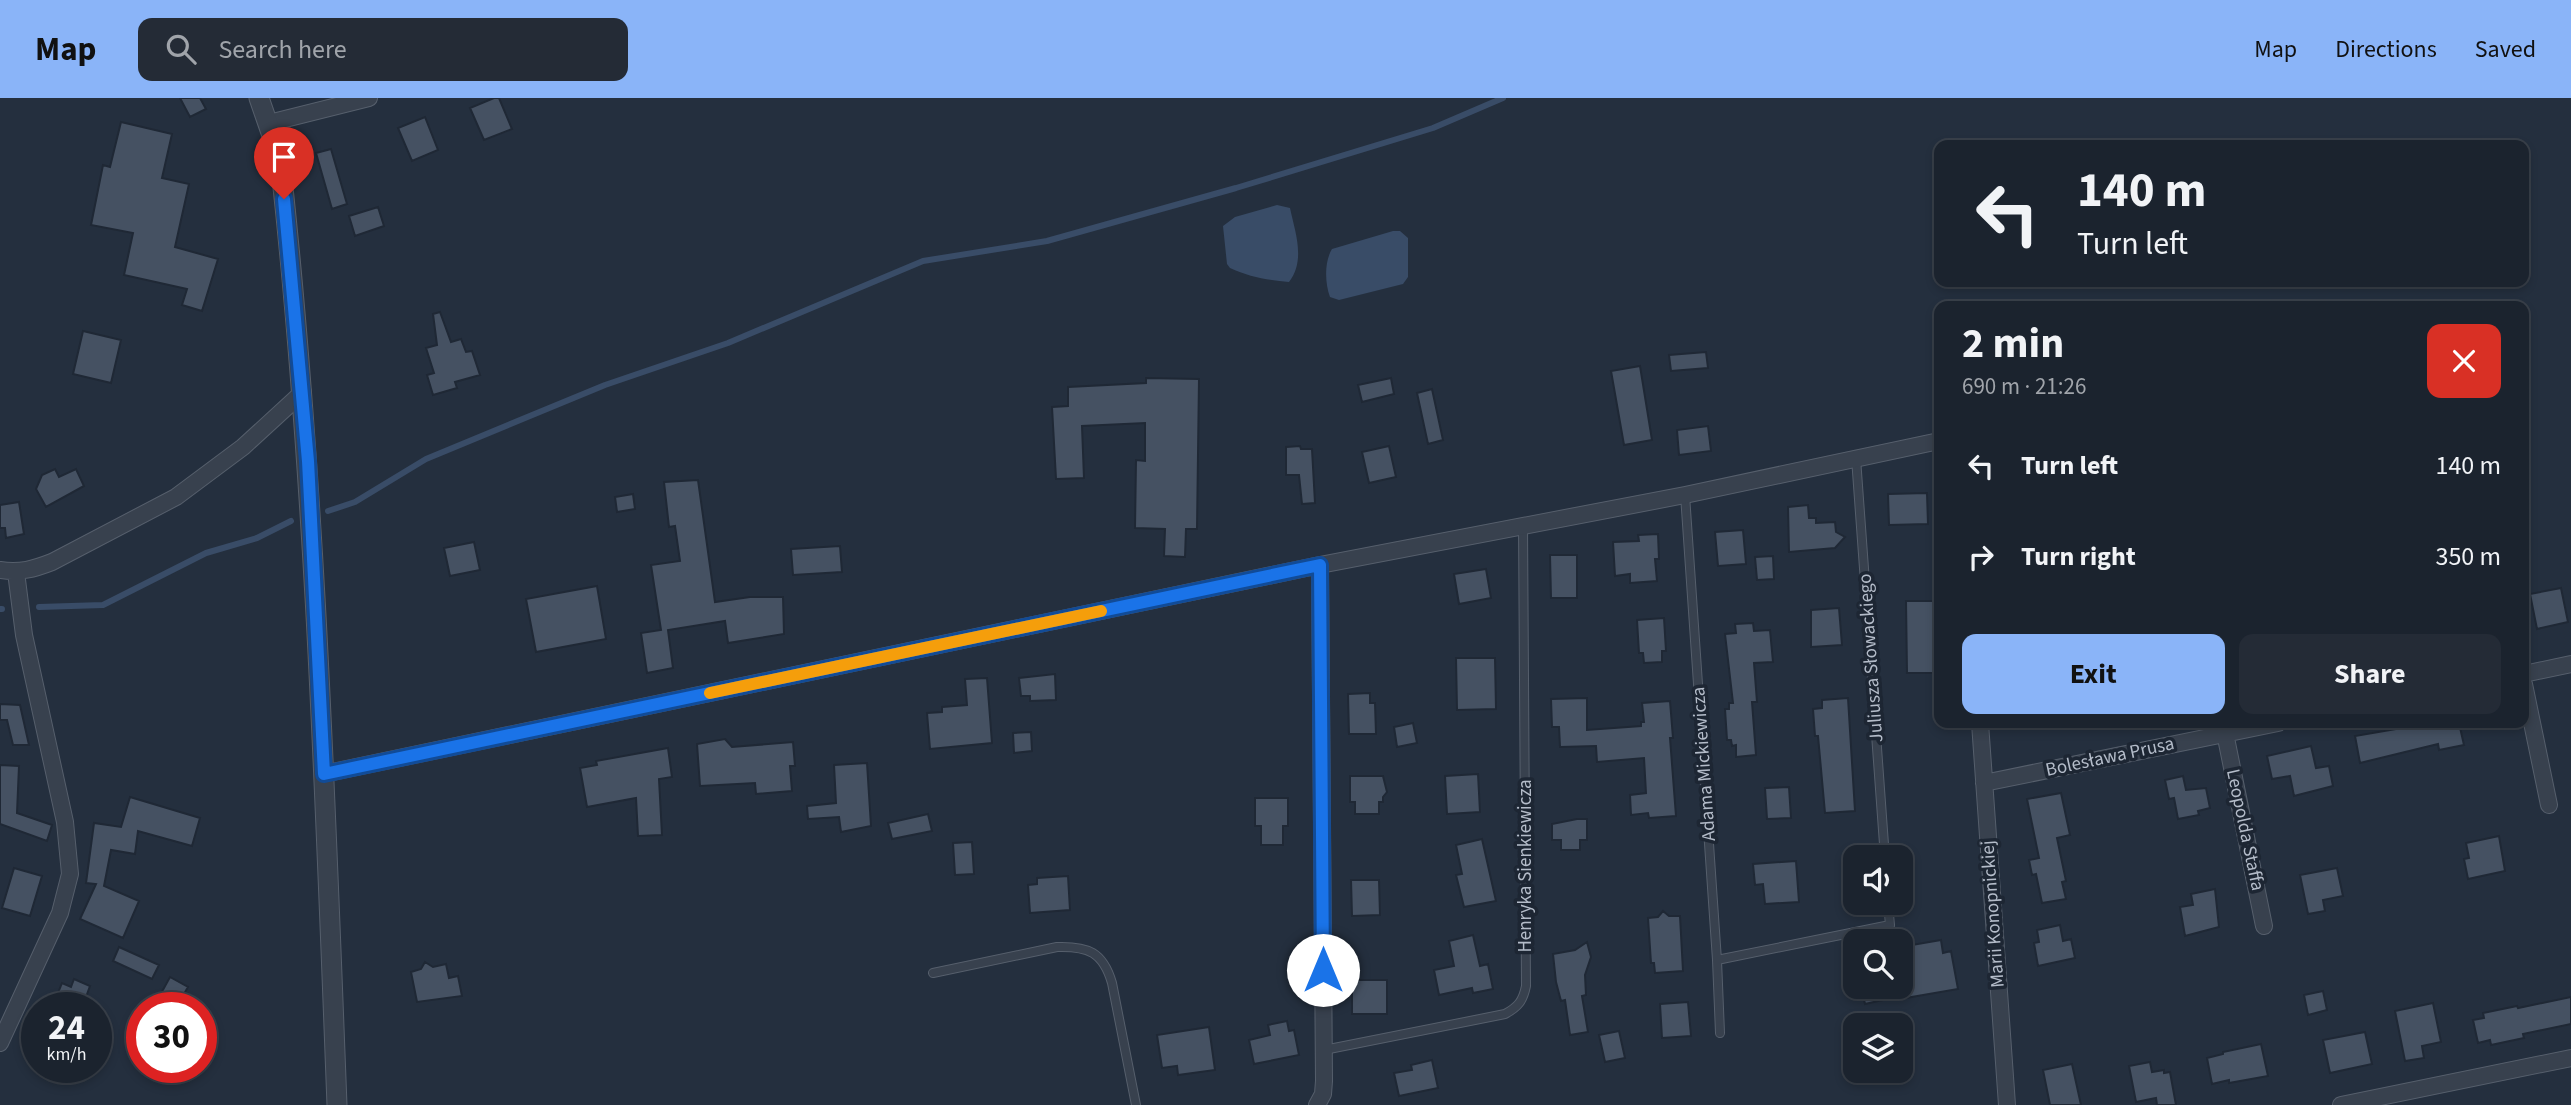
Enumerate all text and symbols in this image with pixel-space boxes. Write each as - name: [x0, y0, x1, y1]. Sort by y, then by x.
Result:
- search box: [138, 18, 628, 81]
- text: Map: [35, 26, 96, 73]
- icon: search: [162, 30, 200, 68]
- text: Search here: [218, 31, 347, 68]
- text: Map: [2254, 32, 2297, 67]
- text: Directions: [2335, 32, 2437, 67]
- text: Saved: [2475, 32, 2536, 67]
- pin: [254, 127, 314, 199]
- icon: arrive: [265, 138, 303, 176]
- text: 140 m: [2077, 156, 2206, 226]
- icon: left: [1962, 168, 2053, 259]
- text: Turn left: [2077, 221, 2188, 267]
- text: 2 min: [1962, 314, 2064, 374]
- button: close: [2427, 324, 2501, 398]
- text: 690 m · 21:26: [1962, 370, 2086, 403]
- icon: left: [1962, 447, 2000, 485]
- text: Turn left: [2021, 447, 2118, 484]
- text: 140 m: [2435, 447, 2501, 484]
- icon: right: [1962, 538, 2000, 576]
- text: Turn right: [2021, 538, 2136, 575]
- text: 350 m: [2435, 538, 2501, 575]
- street label: Juliusza Słowackiego: [1852, 573, 1890, 743]
- button: Exit: [1962, 634, 2225, 714]
- button: Share: [2239, 634, 2501, 714]
- street label: Adama Mickiewicza: [1685, 686, 1723, 842]
- street label: Bolesława Prusa: [2043, 730, 2177, 784]
- street label: Leopolda Staffa: [2219, 767, 2271, 893]
- street label: Henryka Sienkiewicza: [1512, 779, 1539, 953]
- street label: Marii Konopnickiej: [1974, 840, 2012, 988]
- map controls: [1843, 845, 1913, 1083]
- button: sound: [1843, 845, 1913, 915]
- button: search: [1843, 929, 1913, 999]
- position arrow: [1286, 933, 1360, 1007]
- speed limit sign: 30: [126, 992, 217, 1083]
- text: 24: [48, 1003, 85, 1053]
- button: layers: [1843, 1013, 1913, 1083]
- text: km/h: [47, 1042, 86, 1067]

